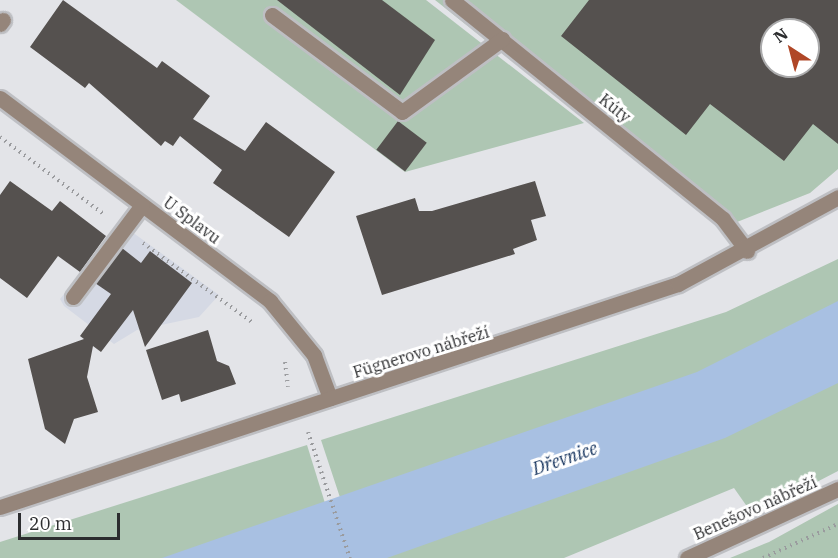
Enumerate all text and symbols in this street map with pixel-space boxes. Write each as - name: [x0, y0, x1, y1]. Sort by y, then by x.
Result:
- north arrow: [760, 18, 820, 78]
- text: N: [770, 23, 792, 47]
- street label: Kúty: [595, 90, 635, 126]
- street label: U Splavu: [160, 192, 224, 248]
- street label: Fügnerovo nábřeží: [351, 322, 491, 382]
- water label: Dřevnice: [530, 438, 600, 480]
- street label: Benešovo nábřeží: [690, 472, 820, 544]
- scale bar: [21, 501, 123, 539]
- text: 20 m: [29, 512, 72, 535]

